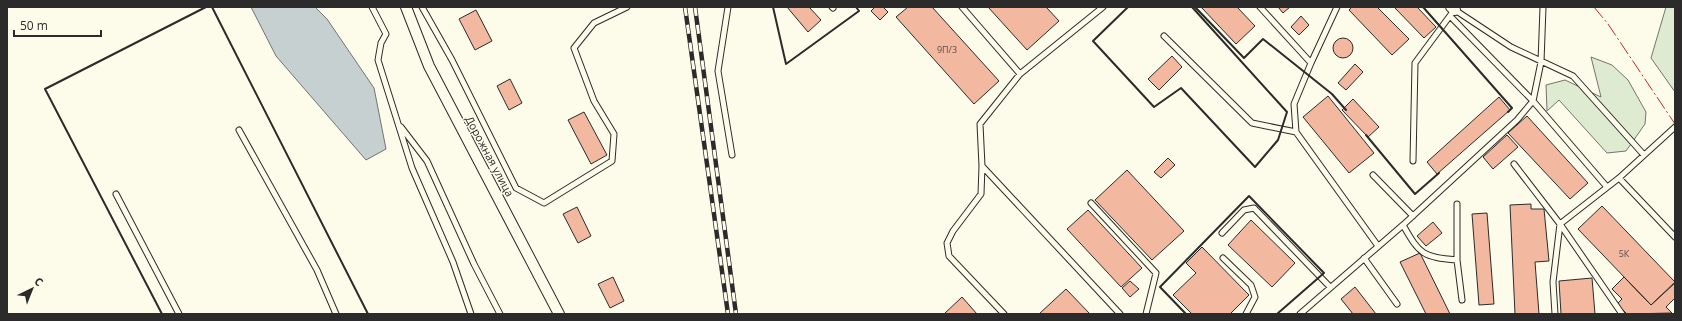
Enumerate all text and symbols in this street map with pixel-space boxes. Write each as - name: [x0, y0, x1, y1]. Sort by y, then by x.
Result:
- scale bar: [14, 12, 101, 38]
- text: 50 m: [20, 17, 48, 34]
- house number: 9П/3: [937, 43, 957, 56]
- street label: Дорожная улица: [462, 113, 518, 199]
- house number: 5К: [1619, 247, 1630, 260]
- north arrow: [12, 269, 52, 309]
- text: С: [31, 273, 47, 289]

